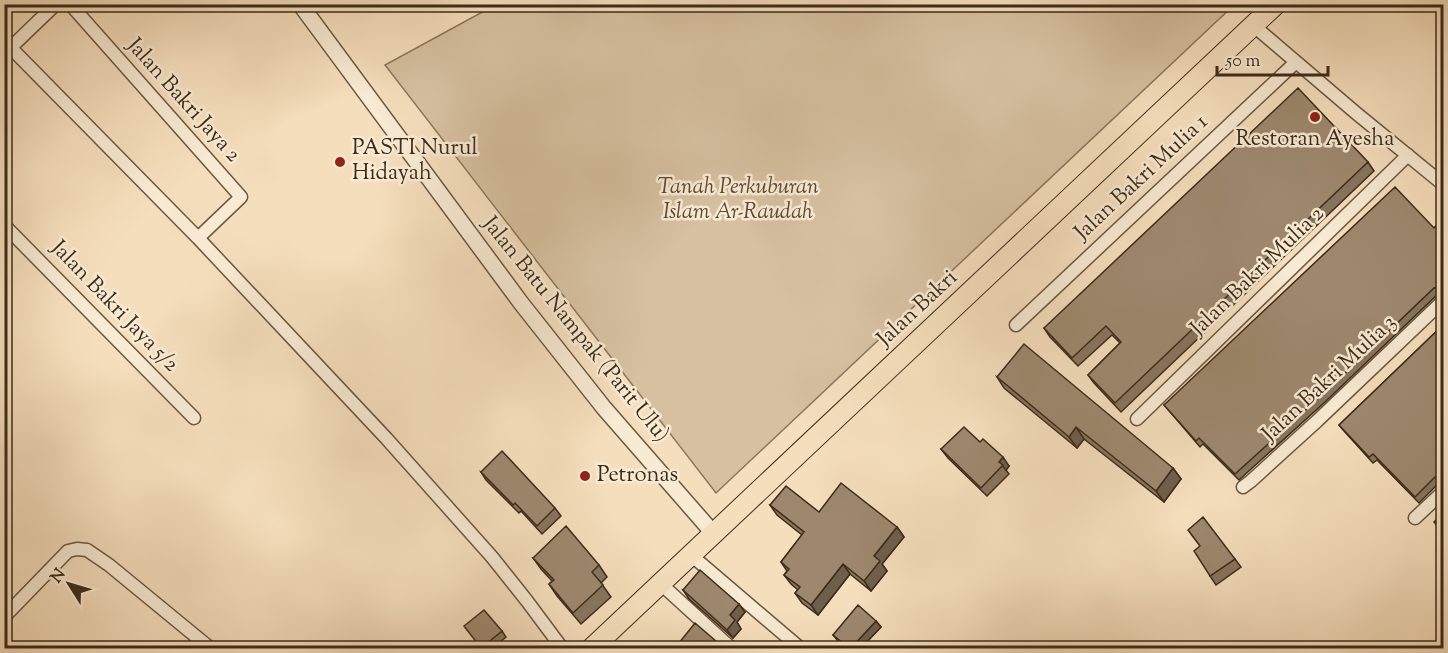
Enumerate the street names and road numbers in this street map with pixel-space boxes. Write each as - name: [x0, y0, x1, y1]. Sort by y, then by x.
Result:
- street label: Jalan Bakri Jaya 2: [118, 31, 248, 170]
- street label: Jalan Bakri Mulia 1: [1067, 107, 1216, 249]
- street label: Jalan Bakri Mulia 2: [1183, 200, 1332, 345]
- street label: Jalan Batu Nampak (Parit Ulu): [473, 210, 676, 450]
- street label: Jalan Bakri Jaya 5/2: [42, 233, 185, 380]
- street label: Jalan Bakri: [870, 263, 966, 356]
- street label: Jalan Bakri Mulia 3: [1255, 308, 1405, 451]

